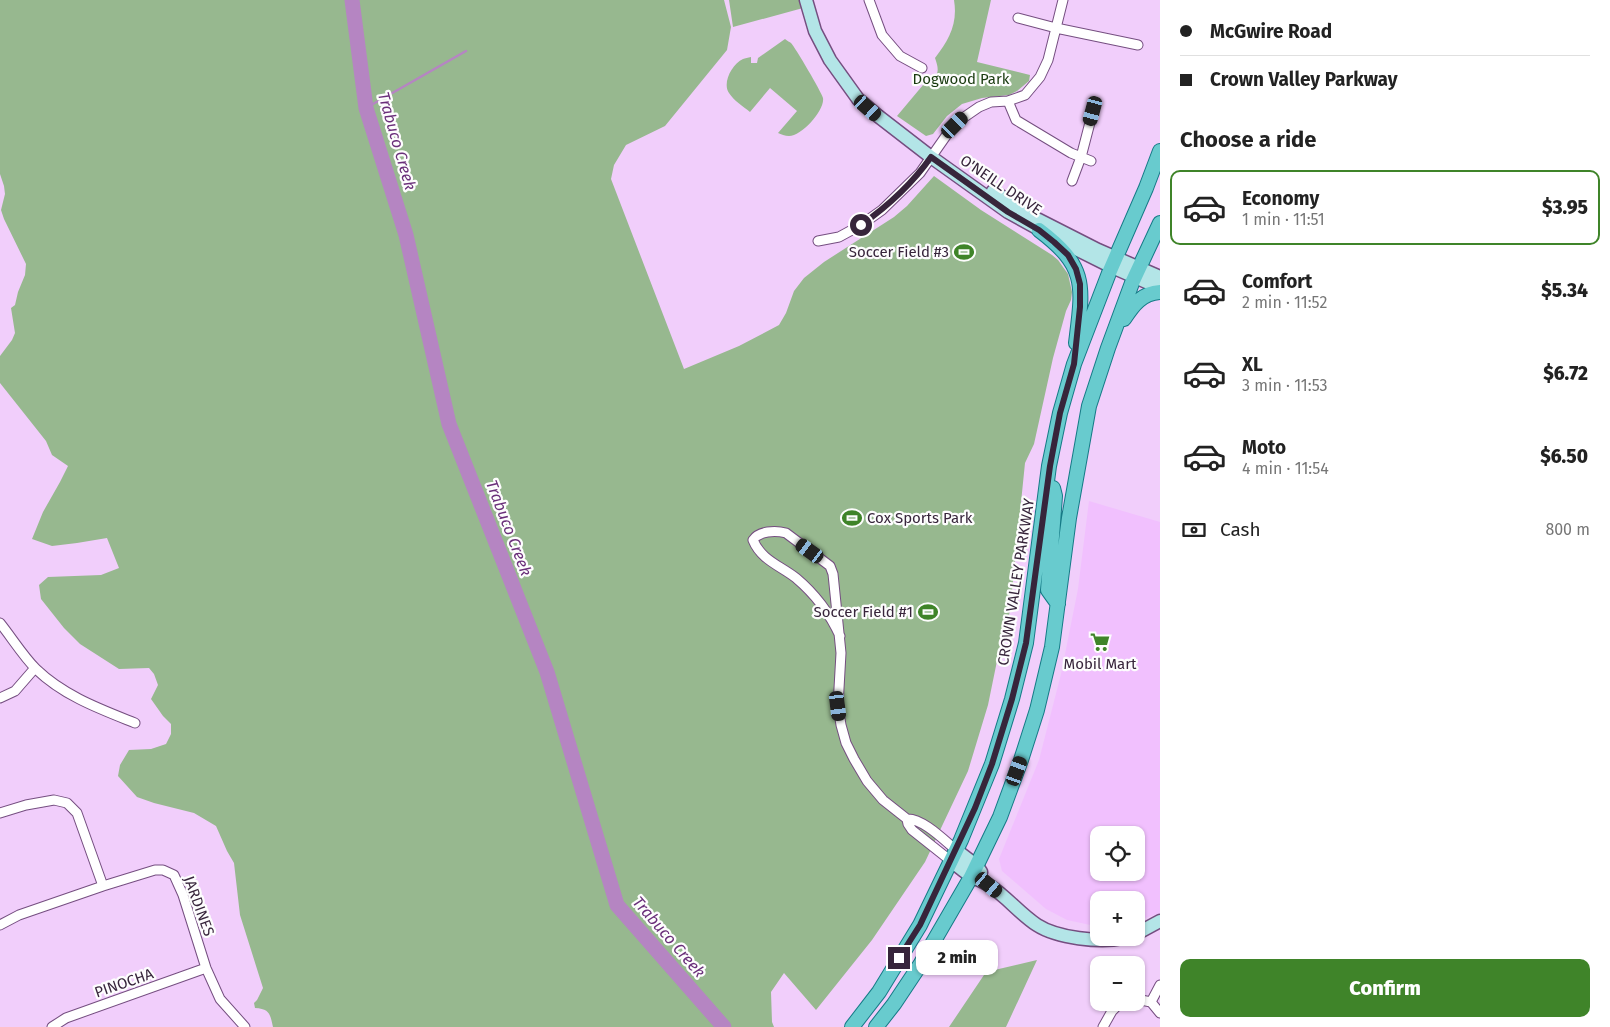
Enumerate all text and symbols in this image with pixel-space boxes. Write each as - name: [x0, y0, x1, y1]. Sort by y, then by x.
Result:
- text: McGwire Road: [1210, 20, 1332, 43]
- text: Crown Valley Parkway: [1210, 68, 1398, 91]
- park label: Dogwood Park: [913, 70, 1010, 88]
- water label: Trabuco Creek: [374, 90, 420, 192]
- car: [851, 92, 884, 124]
- car: [1081, 95, 1104, 127]
- car: [939, 109, 970, 141]
- text: Choose a ride: [1180, 126, 1316, 153]
- street label: O'NEILL DRIVE: [957, 151, 1045, 219]
- icon: car: [1182, 185, 1227, 230]
- text: Economy: [1242, 187, 1319, 210]
- text: $3.95: [1542, 196, 1588, 219]
- text: 1 min · 11:51: [1242, 210, 1325, 229]
- route start: [850, 214, 872, 236]
- sports icon: Soccer Field #3: [953, 241, 975, 263]
- place label: Soccer Field #3: [849, 243, 949, 261]
- icon: car: [1182, 268, 1227, 313]
- text: Comfort: [1242, 270, 1312, 293]
- text: $5.34: [1541, 279, 1588, 302]
- text: 2 min · 11:52: [1242, 293, 1327, 312]
- icon: car: [1182, 351, 1227, 396]
- text: XL: [1242, 353, 1263, 376]
- text: $6.72: [1543, 362, 1588, 385]
- text: 3 min · 11:53: [1242, 376, 1328, 395]
- icon: car: [1182, 434, 1227, 479]
- text: Moto: [1242, 436, 1286, 459]
- text: $6.50: [1540, 445, 1588, 468]
- text: 4 min · 11:54: [1242, 459, 1329, 478]
- water label: Trabuco Creek: [482, 477, 536, 579]
- street label: CROWN VALLEY PARKWAY: [994, 496, 1038, 667]
- sports icon: Cox Sports Park: [841, 507, 863, 529]
- place label: Cox Sports Park: [867, 509, 973, 527]
- icon: cash: [1180, 516, 1208, 544]
- text: Cash: [1220, 518, 1261, 541]
- text: 800 m: [1545, 520, 1590, 539]
- car: [793, 536, 826, 566]
- sports icon: Soccer Field #1: [917, 601, 939, 623]
- place label: Soccer Field #1: [814, 603, 913, 621]
- supermarket icon: Mobil Mart: [1089, 631, 1111, 653]
- place label: Mobil Mart: [1064, 655, 1137, 673]
- car: [828, 690, 847, 722]
- car: [1004, 754, 1029, 788]
- map controls: [1090, 826, 1145, 1011]
- button: locate: [1090, 826, 1145, 881]
- car: [972, 870, 1005, 900]
- street label: JARDINES: [180, 873, 218, 939]
- button: +: [1090, 891, 1145, 946]
- water label: Trabuco Creek: [629, 893, 709, 982]
- callout: 2 min: [916, 940, 999, 976]
- route end: [888, 947, 910, 969]
- text: 2 min: [937, 948, 977, 967]
- button: −: [1090, 956, 1145, 1011]
- button: Confirm: [1180, 959, 1590, 1017]
- street label: PINOCHA: [92, 964, 156, 1001]

